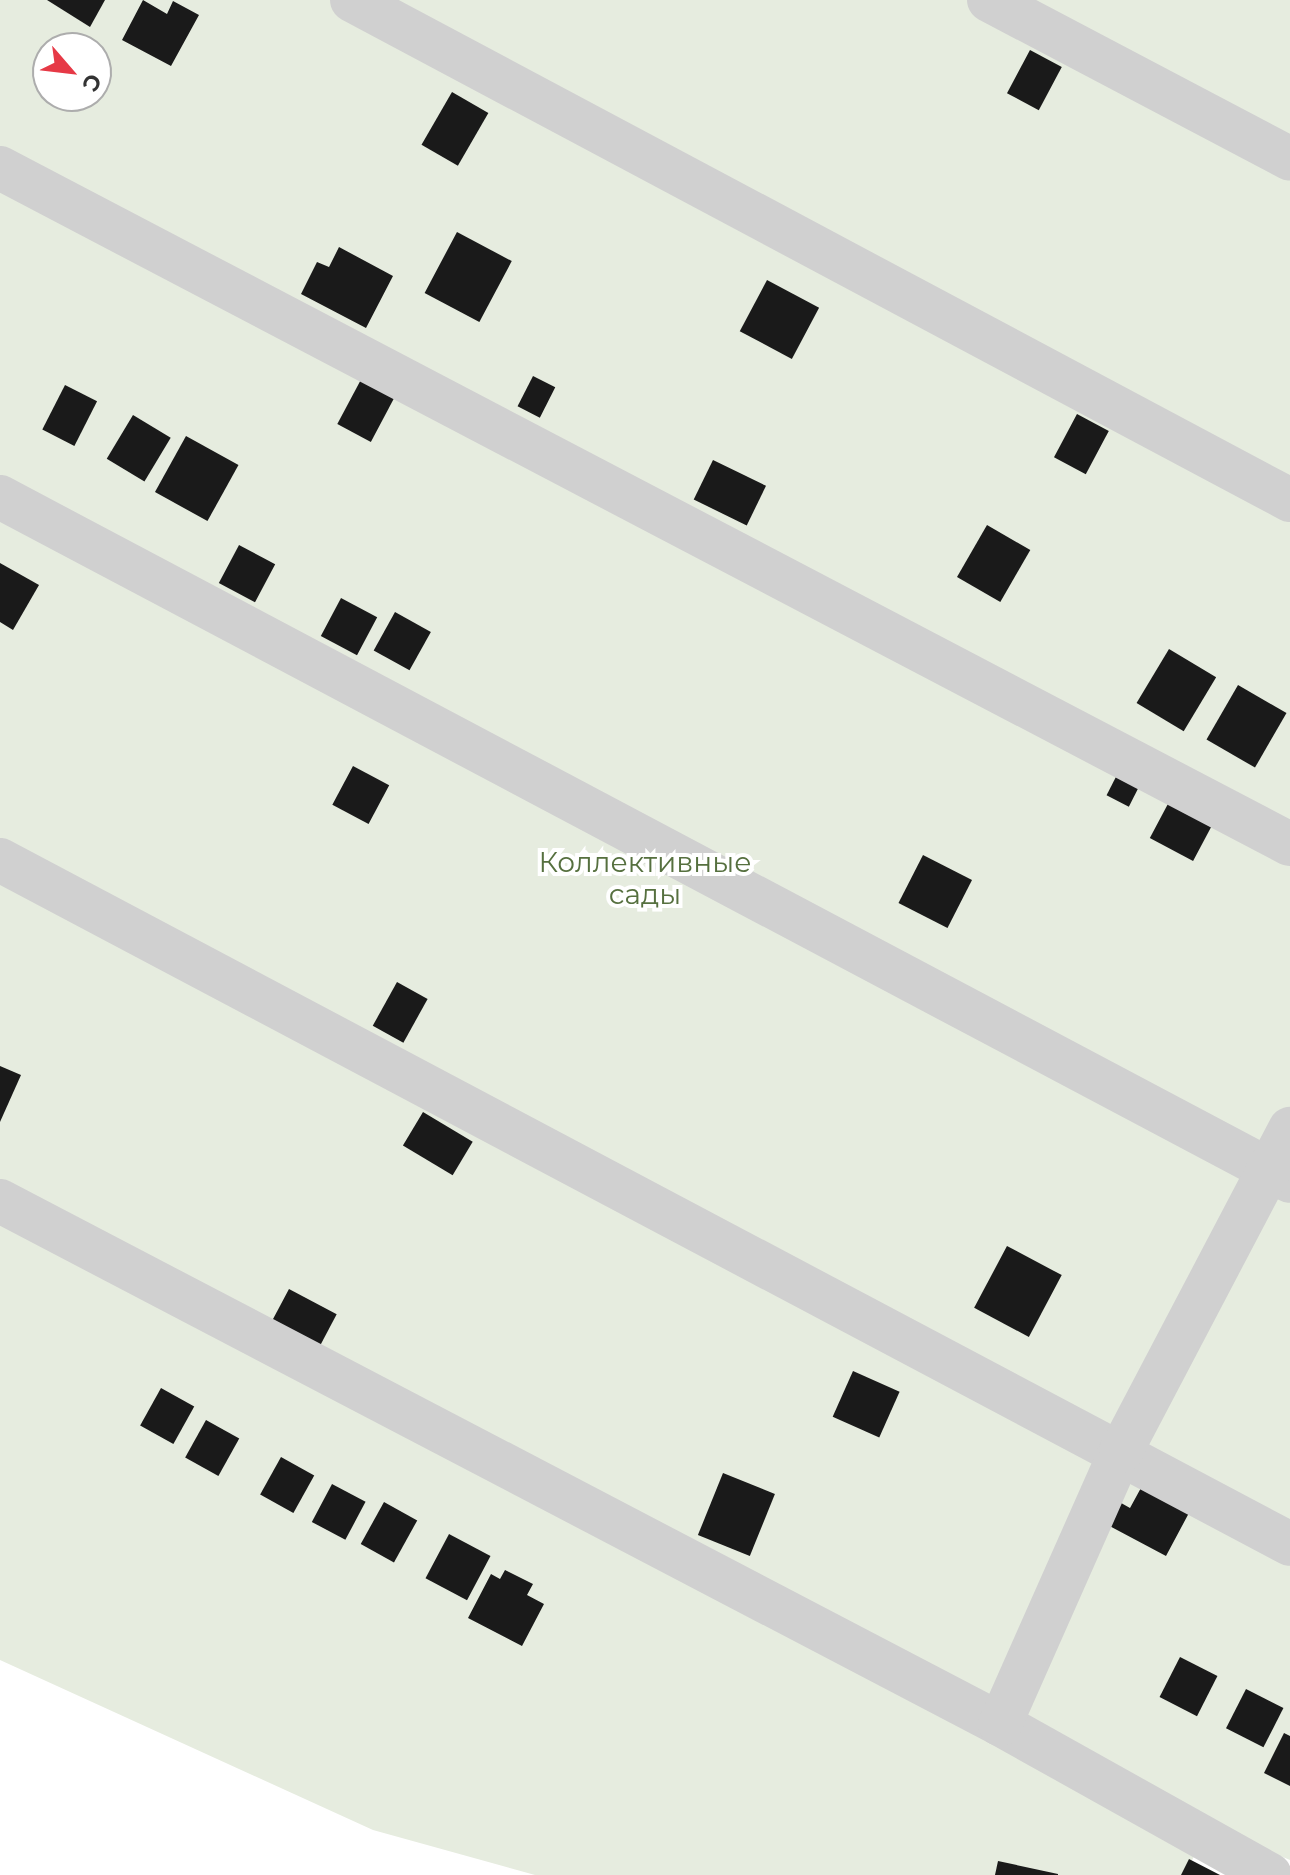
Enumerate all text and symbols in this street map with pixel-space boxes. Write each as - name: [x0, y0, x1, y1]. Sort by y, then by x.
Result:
- north arrow: [32, 32, 112, 112]
- text: С: [76, 69, 108, 96]
- park label: Коллективные сады: [539, 845, 751, 911]

